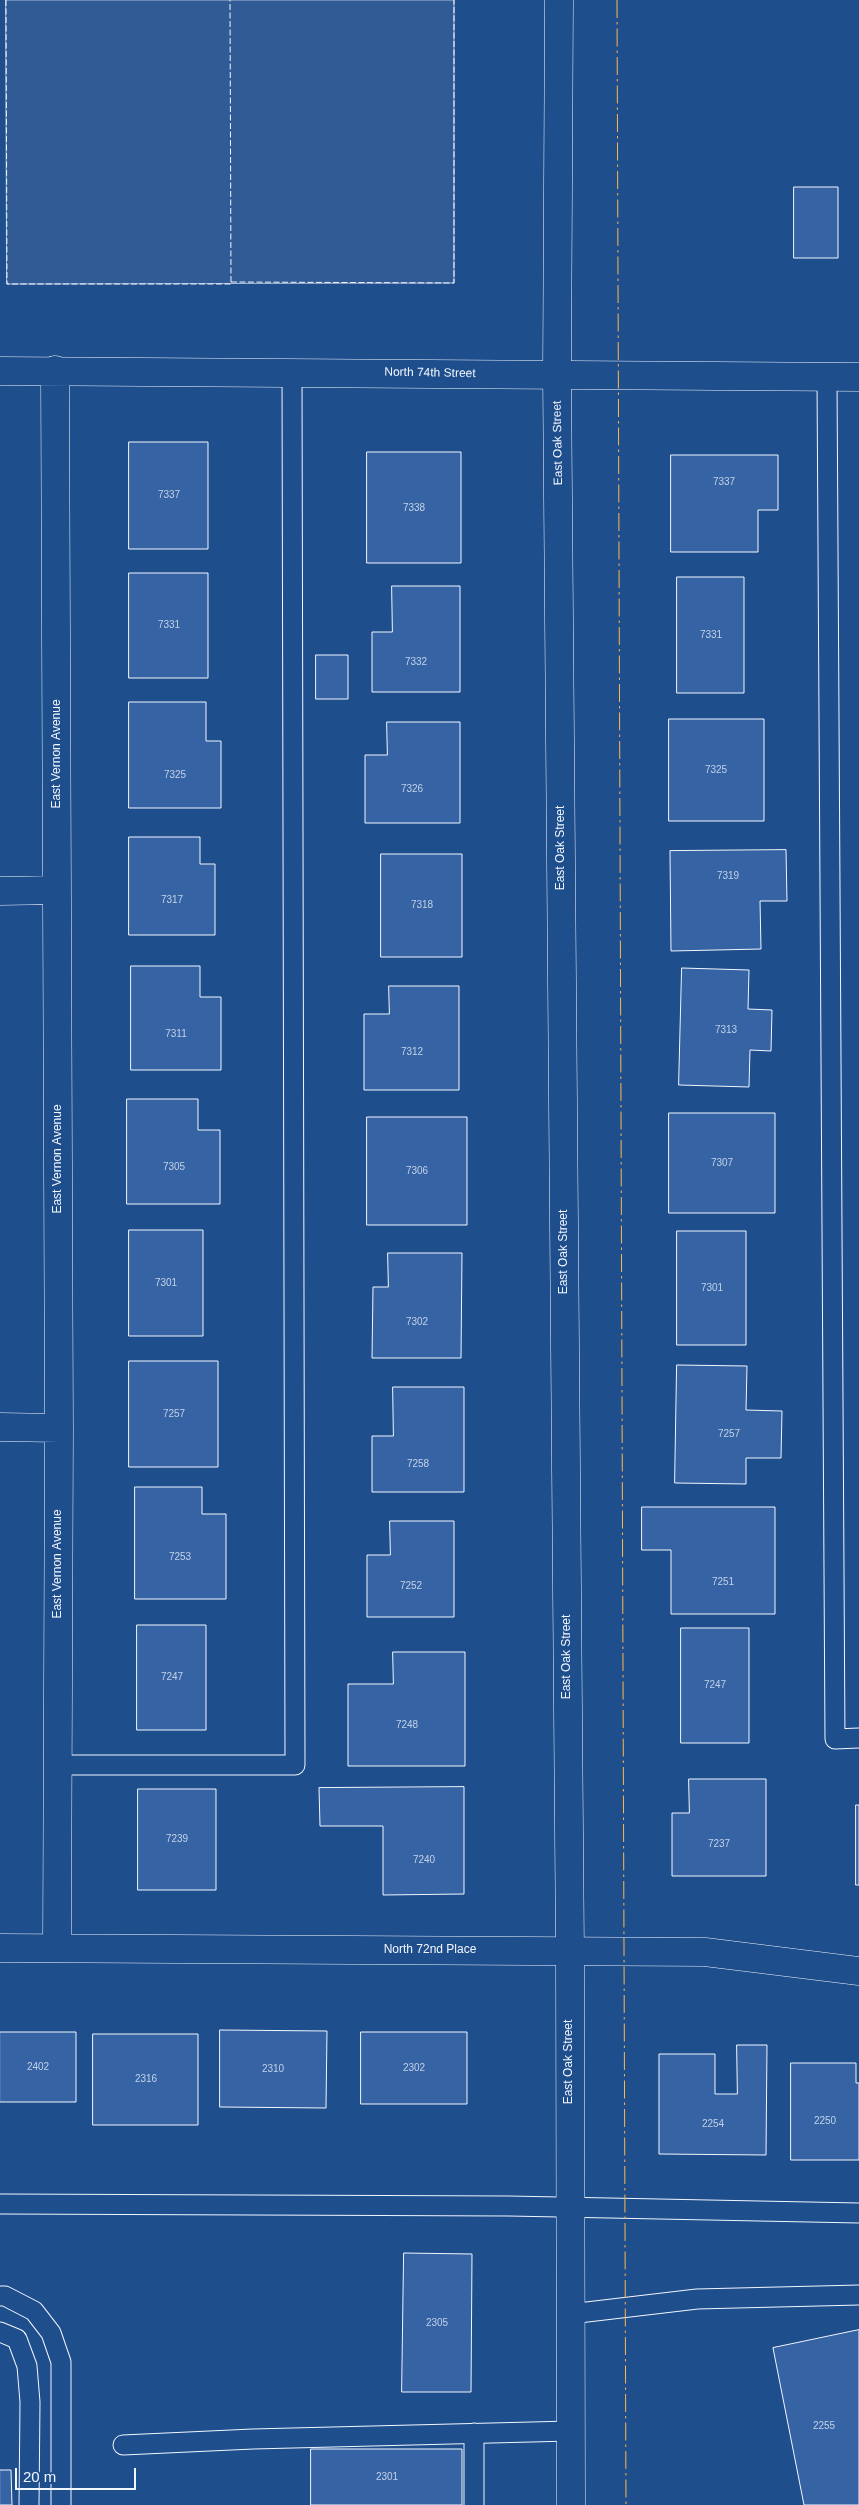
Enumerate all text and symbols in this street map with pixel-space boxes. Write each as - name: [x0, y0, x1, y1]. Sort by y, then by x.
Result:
- street label: North 74th Street: [384, 365, 476, 381]
- street label: East Oak Street: [550, 401, 566, 485]
- house number: 7337: [713, 476, 735, 488]
- house number: 7337: [158, 489, 180, 501]
- house number: 7338: [403, 502, 425, 514]
- house number: 7331: [158, 619, 180, 631]
- house number: 7331: [700, 629, 722, 641]
- house number: 7332: [405, 656, 427, 668]
- street label: East Vernon Avenue: [50, 699, 64, 809]
- house number: 7325: [705, 764, 727, 776]
- house number: 7325: [164, 769, 186, 781]
- house number: 7326: [401, 783, 423, 795]
- street label: East Oak Street: [554, 806, 568, 890]
- house number: 7319: [717, 870, 739, 882]
- house number: 7317: [161, 894, 183, 906]
- house number: 7318: [411, 899, 433, 911]
- house number: 7313: [715, 1024, 737, 1036]
- house number: 7311: [165, 1028, 187, 1040]
- house number: 7312: [401, 1046, 423, 1058]
- street label: East Vernon Avenue: [51, 1104, 65, 1214]
- house number: 7307: [711, 1157, 733, 1169]
- house number: 7305: [163, 1161, 185, 1173]
- house number: 7306: [406, 1165, 428, 1177]
- street label: East Oak Street: [557, 1210, 571, 1294]
- house number: 7301: [155, 1277, 177, 1289]
- house number: 7301: [701, 1282, 723, 1294]
- house number: 7302: [406, 1316, 428, 1328]
- house number: 7257: [163, 1408, 185, 1420]
- house number: 7257: [718, 1428, 740, 1440]
- house number: 7258: [407, 1458, 429, 1470]
- street label: East Vernon Avenue: [51, 1509, 65, 1619]
- house number: 7253: [169, 1551, 191, 1563]
- house number: 7251: [712, 1576, 734, 1588]
- house number: 7252: [400, 1580, 422, 1592]
- street label: East Oak Street: [560, 1615, 574, 1699]
- house number: 7247: [161, 1671, 183, 1683]
- house number: 7247: [704, 1679, 726, 1691]
- house number: 7248: [396, 1719, 418, 1731]
- house number: 7239: [166, 1833, 188, 1845]
- house number: 7237: [708, 1838, 730, 1850]
- house number: 7240: [413, 1854, 435, 1866]
- street label: North 72nd Place: [384, 1943, 476, 1957]
- street label: East Oak Street: [562, 2020, 576, 2104]
- house number: 2402: [27, 2061, 49, 2073]
- house number: 2302: [403, 2062, 425, 2074]
- house number: 2310: [262, 2063, 284, 2075]
- house number: 2316: [135, 2073, 157, 2085]
- house number: 2250: [814, 2115, 836, 2127]
- house number: 2254: [702, 2118, 724, 2130]
- house number: 2305: [426, 2317, 448, 2329]
- house number: 2255: [813, 2420, 835, 2432]
- scale bar: [18, 2458, 139, 2490]
- text: 20 m: [23, 2468, 56, 2485]
- house number: 2301: [376, 2471, 398, 2483]

